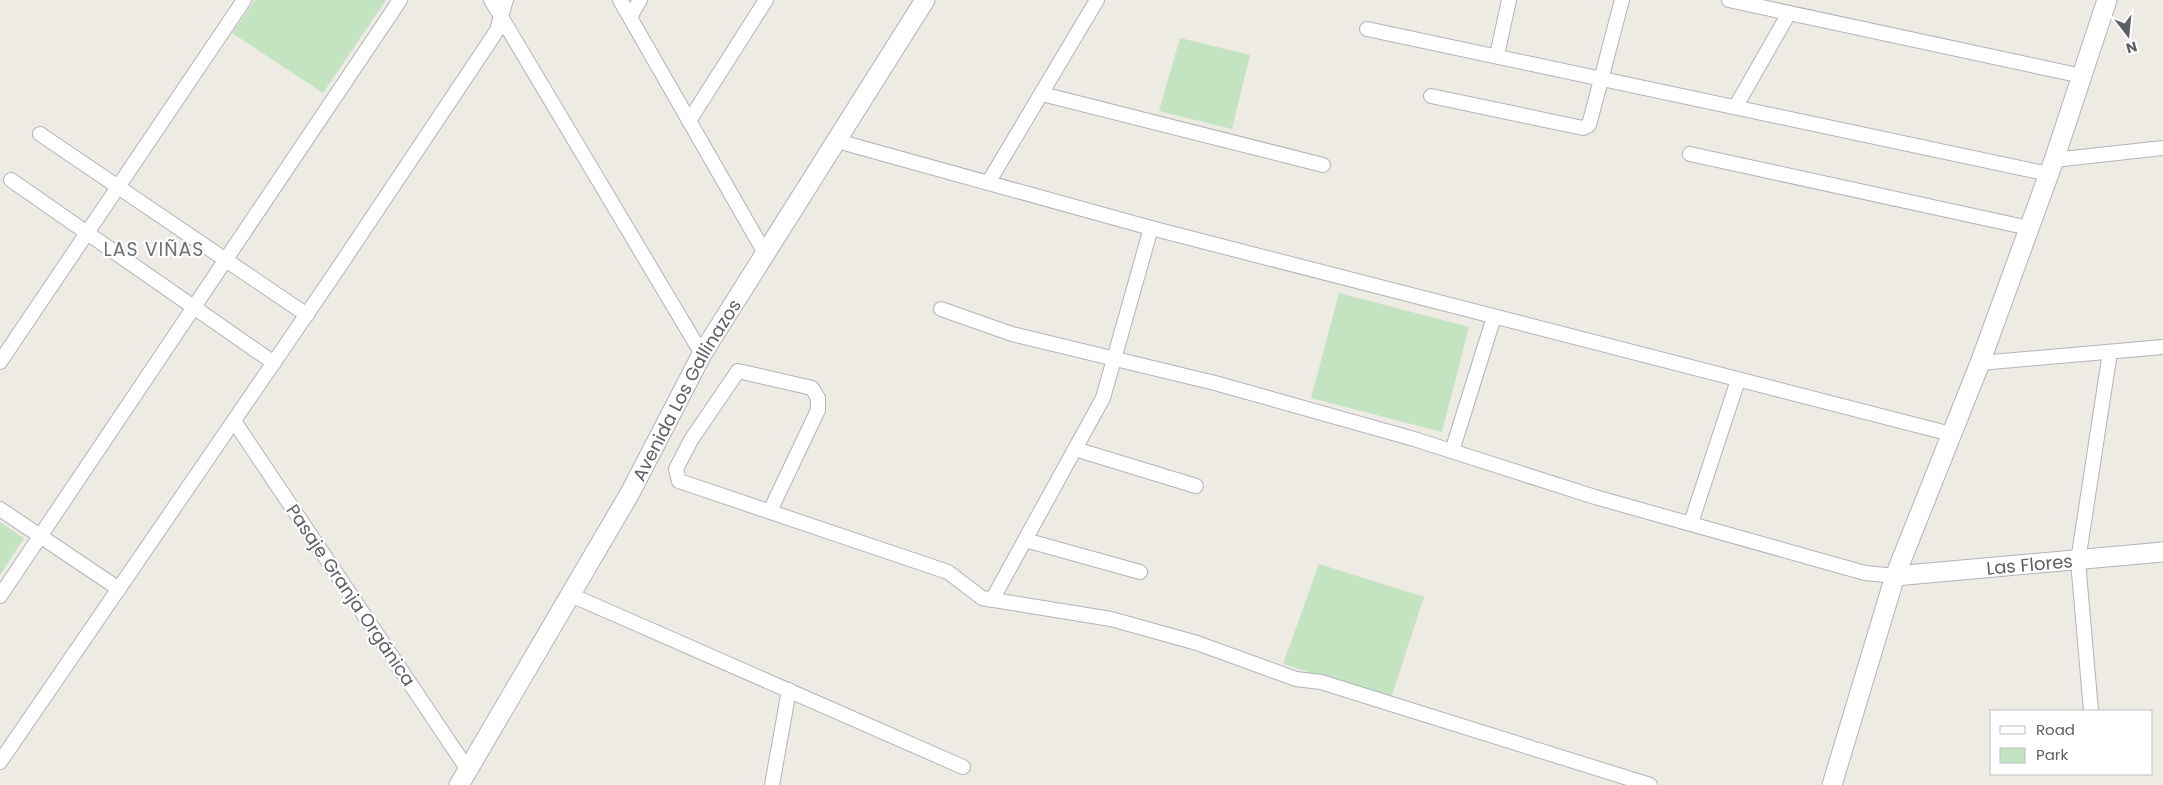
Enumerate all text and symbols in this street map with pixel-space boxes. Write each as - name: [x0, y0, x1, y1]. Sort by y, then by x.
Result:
- north arrow: [2103, 10, 2153, 60]
- text: N: [2124, 36, 2139, 59]
- district label: LAS VIÑAS: [103, 236, 205, 263]
- street label: Avenida Los Gallinazos: [626, 294, 746, 485]
- street label: Pasaje Granja Orgánica: [281, 499, 421, 691]
- street label: Las Flores: [1985, 548, 2074, 580]
- legend: [1990, 710, 2153, 775]
- text: Road: [2036, 719, 2075, 740]
- text: Park: [2036, 744, 2068, 765]

